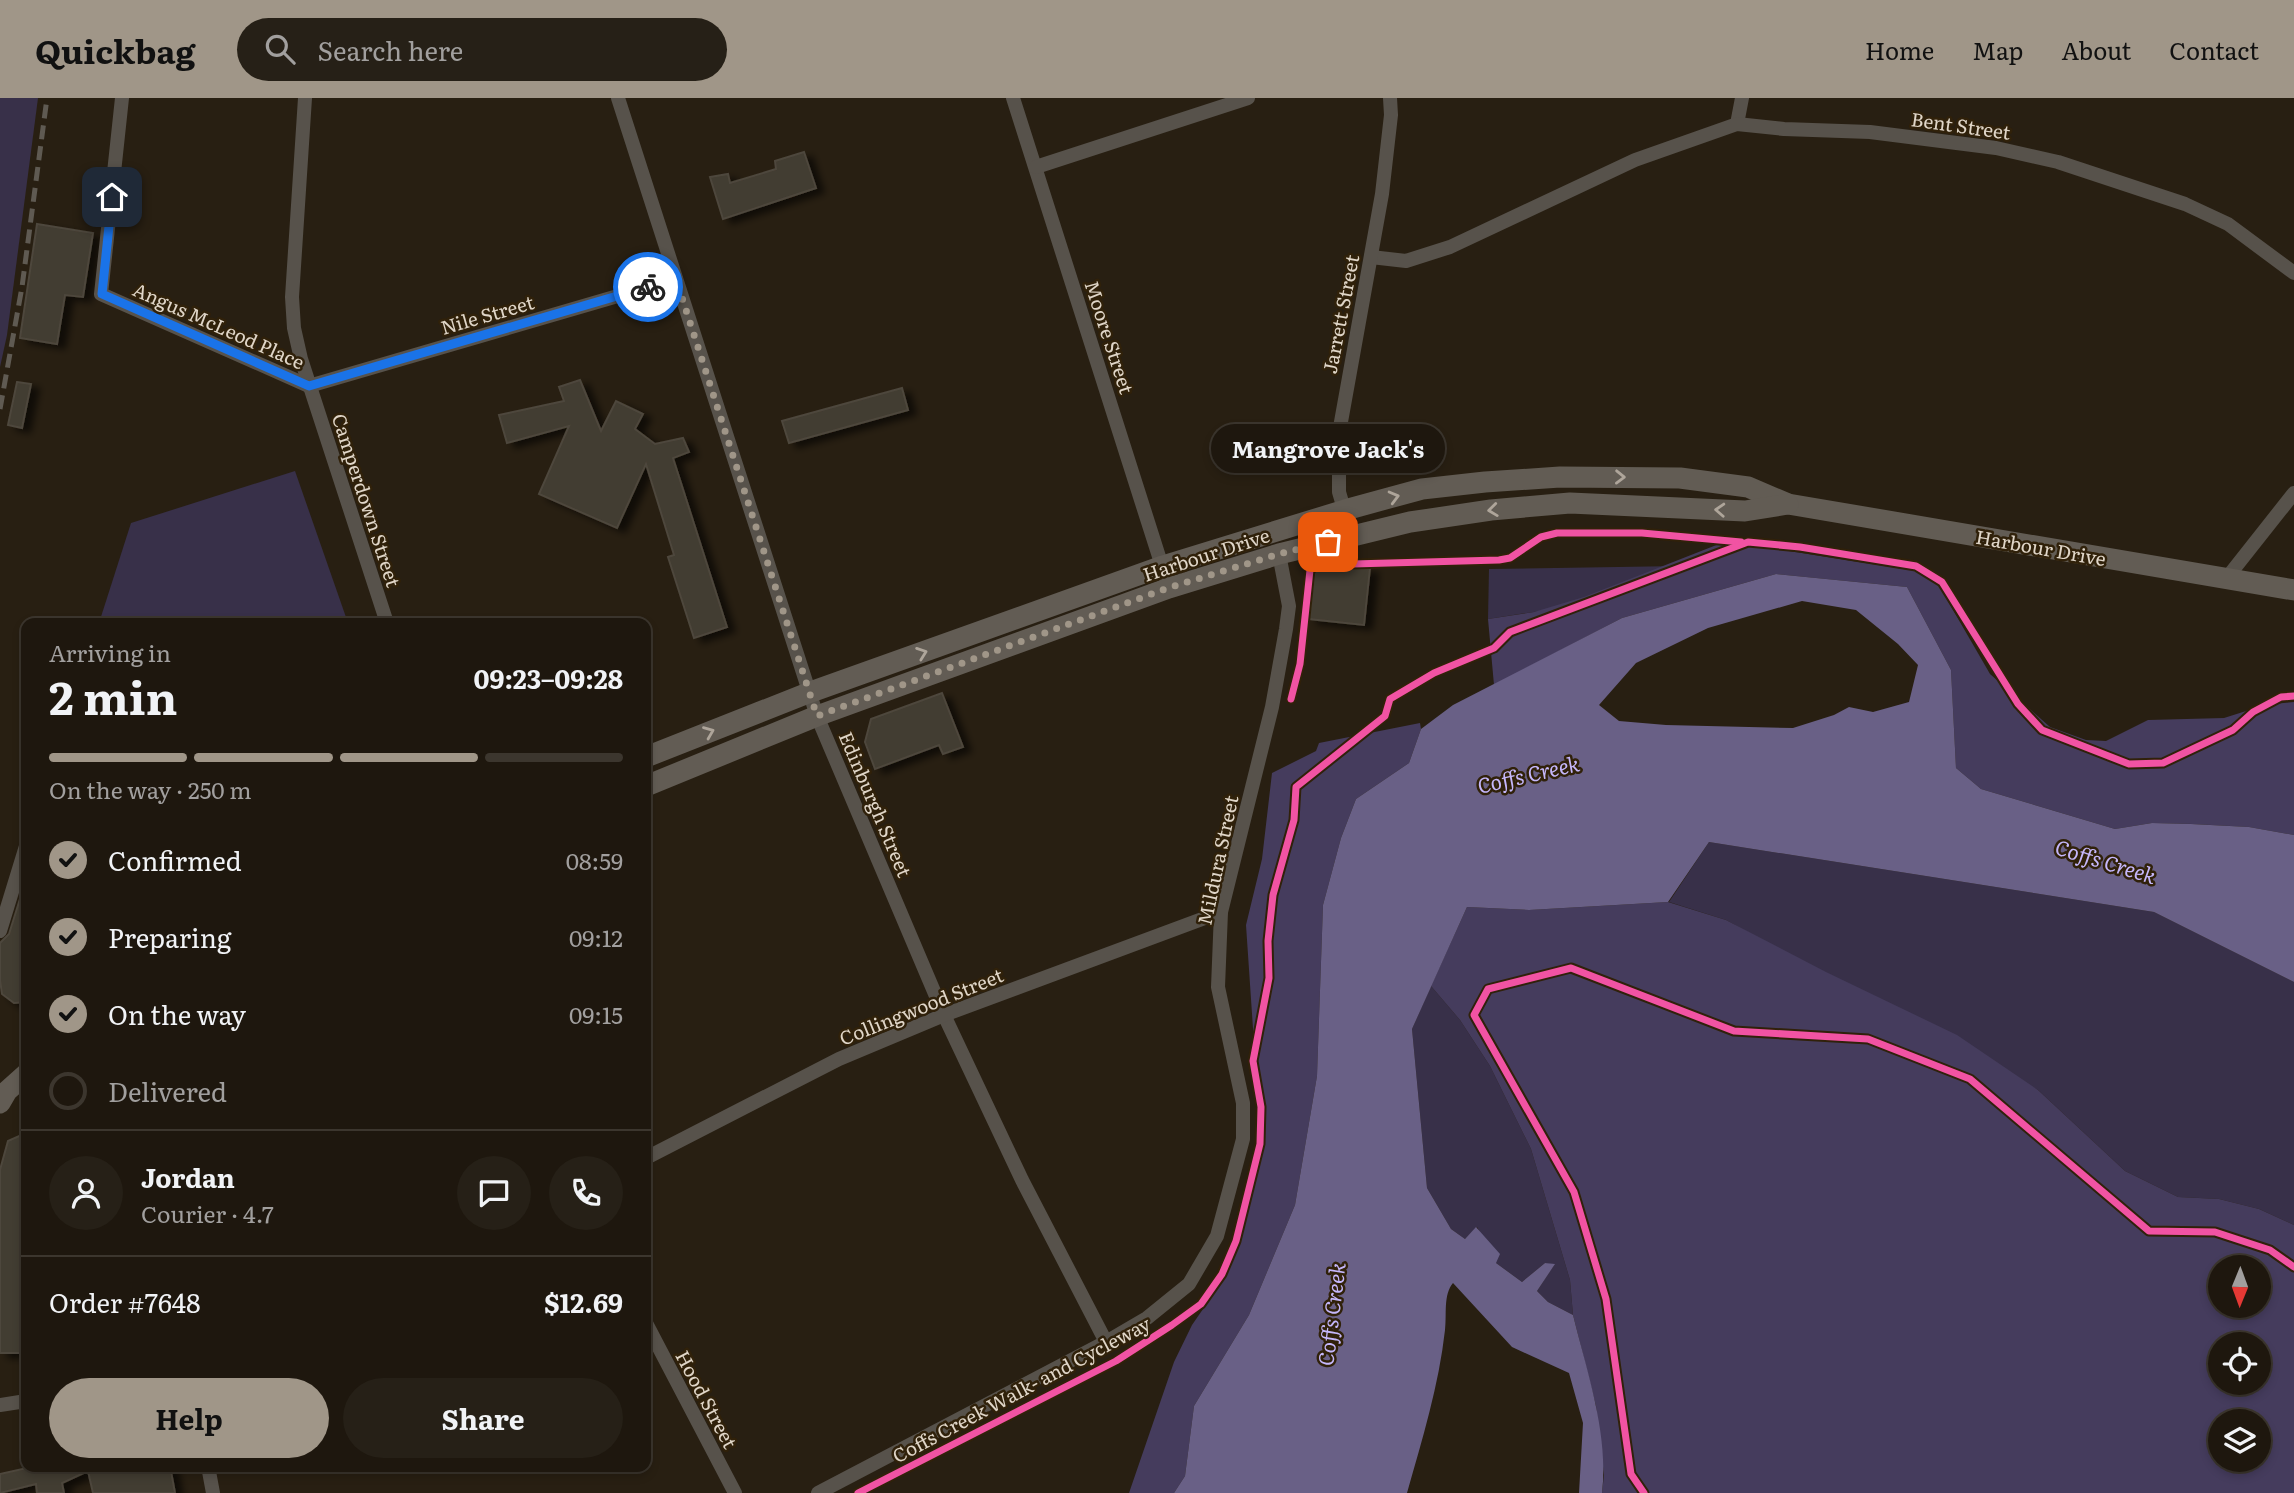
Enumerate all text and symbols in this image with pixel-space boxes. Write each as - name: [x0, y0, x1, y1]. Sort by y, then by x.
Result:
- search box: [237, 18, 727, 81]
- text: Quickbag: [35, 25, 195, 74]
- icon: search: [261, 30, 299, 68]
- text: Search here: [317, 30, 463, 69]
- text: Home: [1865, 32, 1934, 67]
- text: Map: [1972, 32, 2023, 67]
- text: About: [2061, 32, 2131, 67]
- text: Contact: [2169, 32, 2259, 67]
- street label: Bent Street: [1910, 104, 2013, 146]
- pin: [82, 167, 142, 227]
- icon: home: [93, 178, 131, 216]
- courier: [613, 252, 683, 322]
- street label: Jarrett Street: [1315, 252, 1365, 376]
- icon: bike: [629, 268, 667, 306]
- street label: Angus McLeod Place: [129, 275, 309, 375]
- street label: Moore Street: [1079, 277, 1142, 398]
- street label: Nile Street: [437, 287, 537, 341]
- street label: Camperdown Street: [326, 410, 408, 591]
- callout: Mangrove Jack's: [1211, 423, 1445, 472]
- text: Mangrove Jack's: [1232, 431, 1424, 465]
- one-way arrow: [1615, 470, 1626, 485]
- one-way arrow: [1388, 491, 1400, 505]
- one-way arrow: [1487, 503, 1499, 518]
- one-way arrow: [1714, 503, 1725, 518]
- pin: [1298, 512, 1358, 572]
- street label: Harbour Drive: [1139, 520, 1273, 588]
- street label: Harbour Drive: [1974, 522, 2109, 572]
- icon: bag: [1309, 523, 1347, 561]
- text: Arriving in: [49, 635, 171, 669]
- one-way arrow: [916, 647, 928, 661]
- text: 09:23–09:28: [473, 658, 623, 697]
- text: 2 min: [49, 661, 178, 729]
- one-way arrow: [703, 726, 715, 740]
- street label: Edinburgh Street: [833, 727, 919, 881]
- water label: Coffs Creek: [1474, 746, 1583, 800]
- text: On the way · 250 m: [49, 772, 252, 806]
- street label: Mildura Street: [1190, 792, 1244, 928]
- water label: Coffs Creek: [2052, 830, 2161, 890]
- text: Confirmed: [108, 840, 242, 879]
- icon: check: [49, 841, 87, 879]
- text: 08:59: [566, 843, 623, 877]
- text: Preparing: [108, 917, 231, 956]
- icon: check: [49, 918, 87, 956]
- text: 09:12: [569, 920, 623, 954]
- street label: Collingwood Street: [835, 960, 1007, 1052]
- text: On the way: [108, 994, 246, 1033]
- icon: check: [49, 995, 87, 1033]
- text: 09:15: [569, 997, 623, 1031]
- text: Delivered: [108, 1071, 227, 1110]
- button: person: [49, 1156, 123, 1230]
- button: chat: [457, 1156, 531, 1230]
- button: phone: [549, 1156, 623, 1230]
- text: Jordan: [141, 1157, 235, 1196]
- text: Courier · 4.7: [141, 1196, 274, 1230]
- north arrow: [2208, 1255, 2272, 1318]
- map controls: [2208, 1255, 2271, 1472]
- water label: Coffs Creek: [1308, 1260, 1352, 1368]
- text: Order #7648: [49, 1282, 201, 1321]
- text: $12.69: [544, 1282, 623, 1321]
- street label: Coffs Creek Walk- and Cycleway: [887, 1309, 1155, 1469]
- button: locate: [2208, 1332, 2271, 1395]
- street label: Hood Street: [669, 1345, 745, 1453]
- button: Help: [49, 1378, 329, 1458]
- button: Share: [343, 1378, 623, 1458]
- button: layers: [2208, 1409, 2271, 1472]

